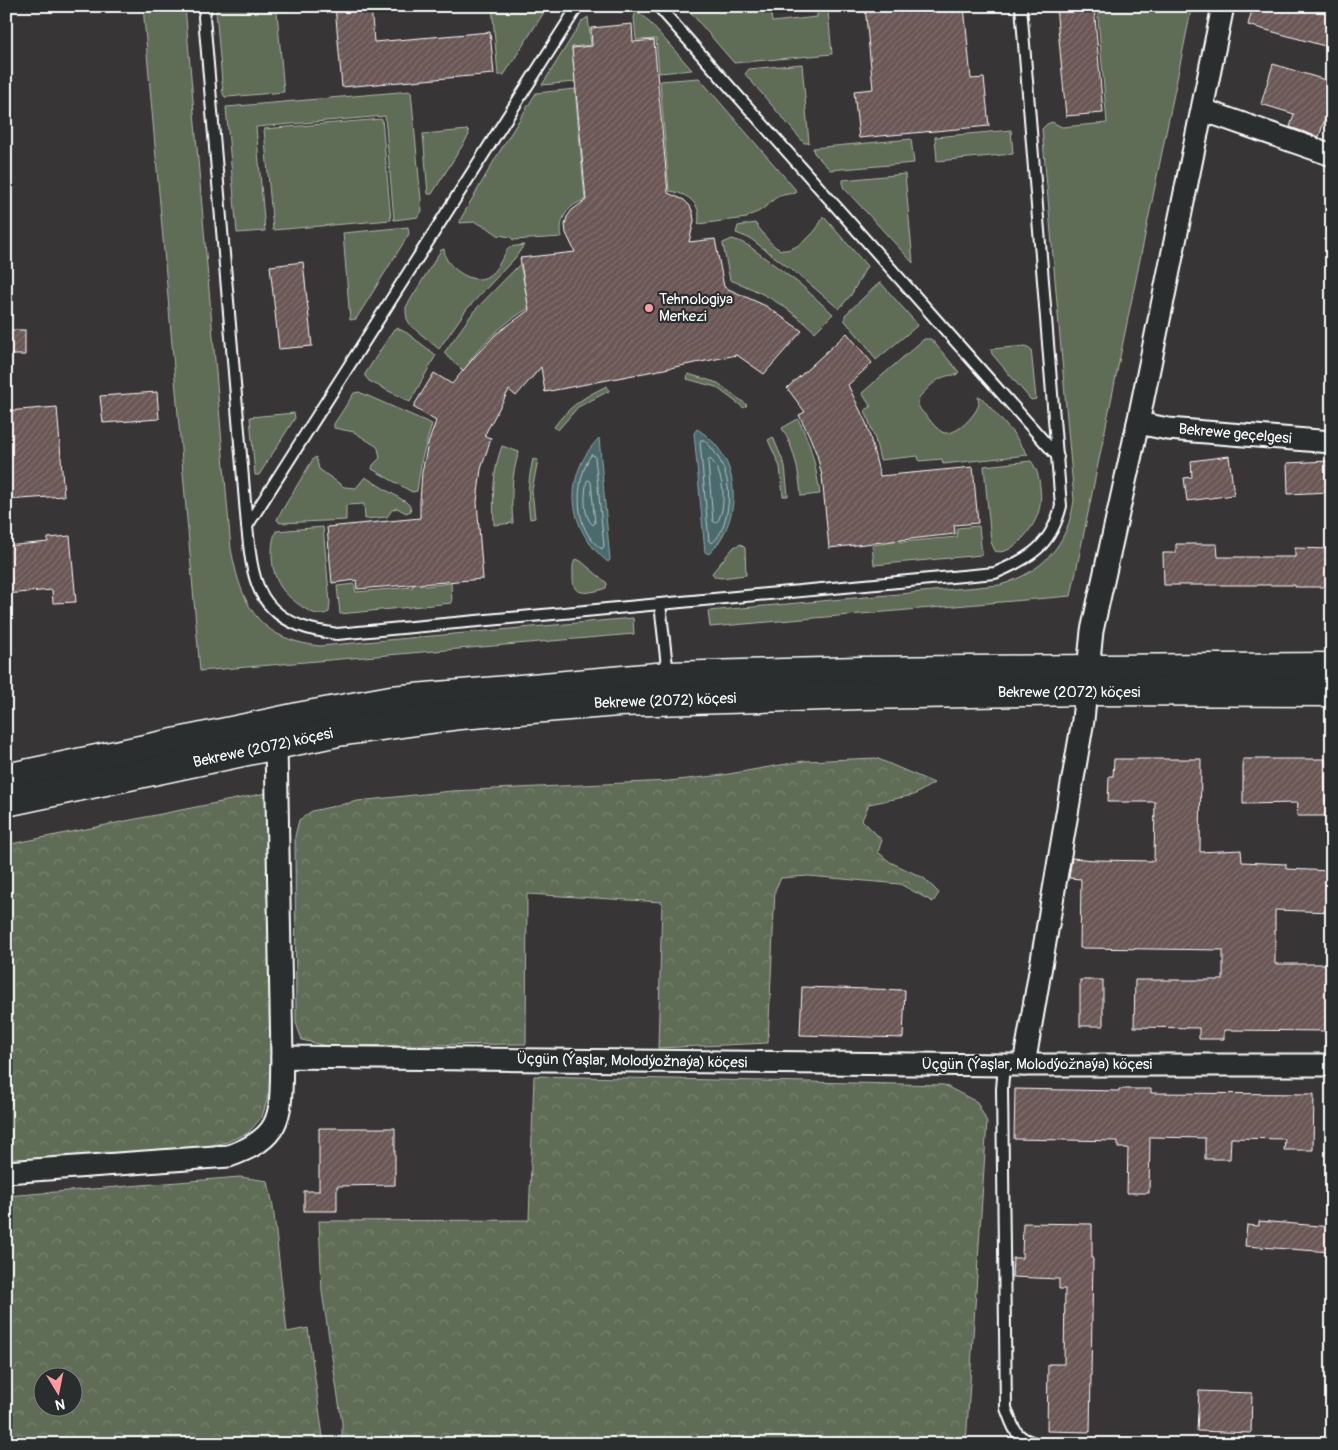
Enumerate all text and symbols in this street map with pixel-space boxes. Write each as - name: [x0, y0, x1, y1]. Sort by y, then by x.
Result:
- place label: Tehnologiya Merkezi: [659, 290, 733, 326]
- marker: Tehnologiya Merkezi: [643, 302, 655, 314]
- street label: Bekrewe geçelgesi: [1178, 420, 1293, 448]
- street label: Bekrewe (2072) köçesi: [998, 683, 1141, 702]
- street label: Bekrewe (2072) köçesi: [593, 689, 737, 713]
- street label: Bekrewe (2072) köçesi: [191, 724, 335, 772]
- street label: Üçgün (Ýaşlar, Molodýožnaýa) köçesi: [517, 1049, 748, 1073]
- street label: Üçgün (Ýaşlar, Molodýožnaýa) köçesi: [922, 1055, 1153, 1074]
- north arrow: [32, 1368, 82, 1418]
- text: N: [54, 1395, 66, 1414]

